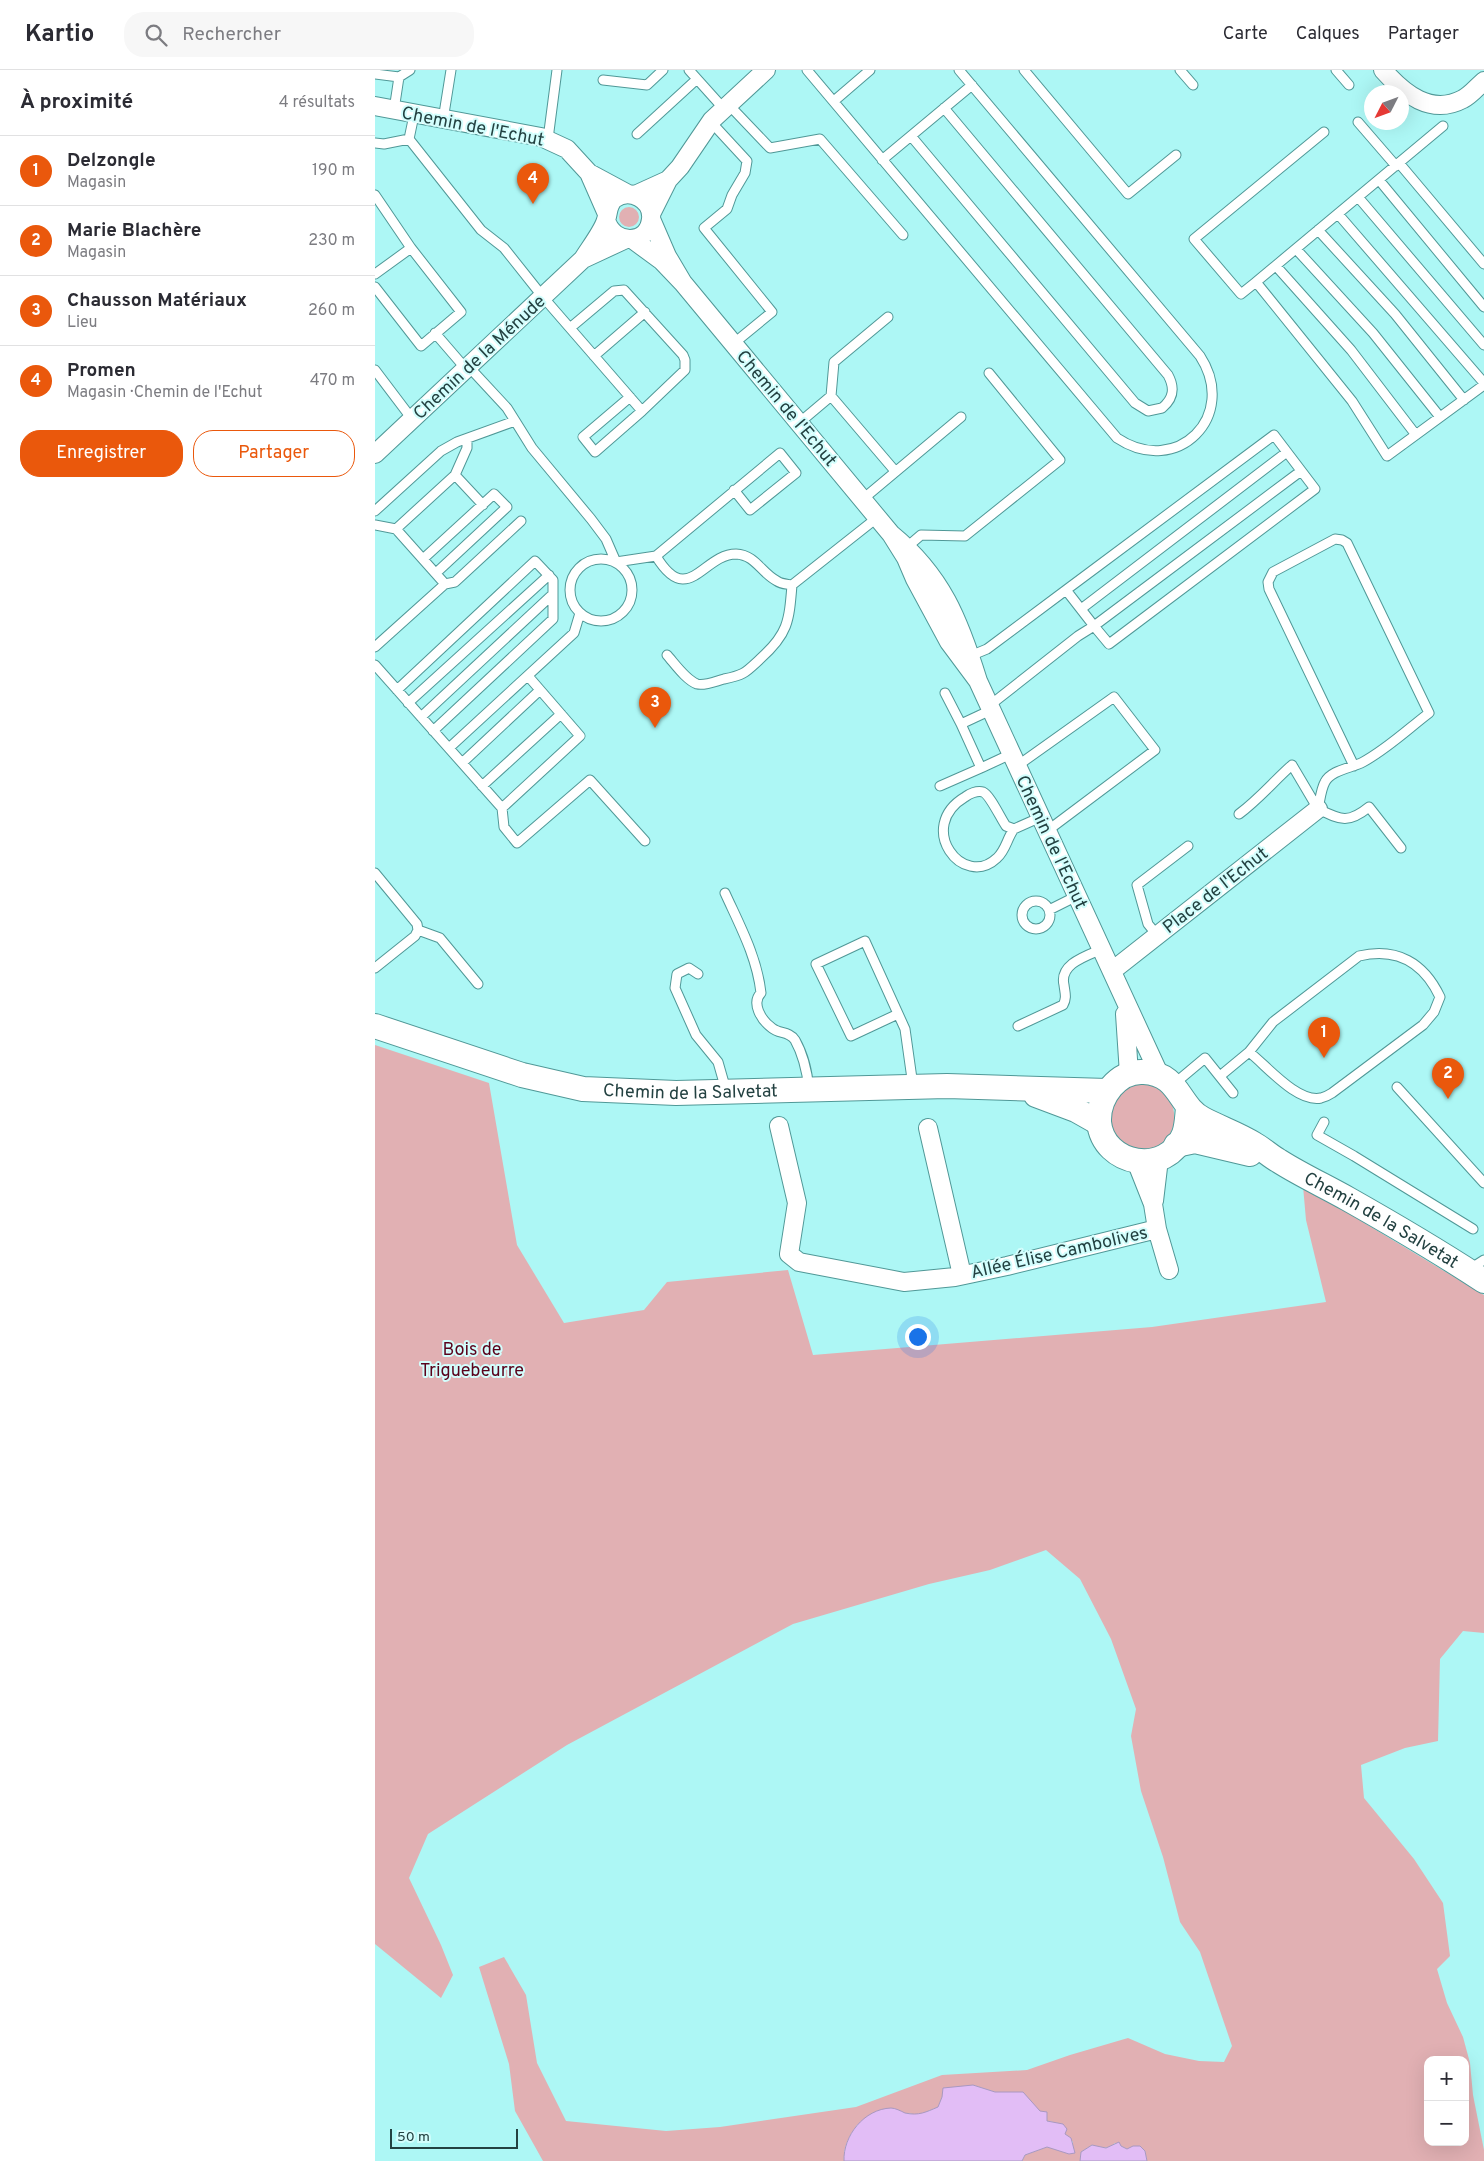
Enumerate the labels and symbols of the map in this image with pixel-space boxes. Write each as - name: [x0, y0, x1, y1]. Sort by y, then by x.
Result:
- north arrow: [1364, 85, 1409, 130]
- street label: Chemin de l'Echut: [399, 102, 546, 153]
- pin: 4: [517, 163, 549, 204]
- street label: Chemin de la Ménude: [409, 291, 551, 425]
- street label: Chemin de l'Echut: [730, 346, 841, 472]
- pin: 3: [639, 687, 671, 728]
- street label: Chemin de l'Echut: [1010, 772, 1092, 913]
- street label: Place de l'Echut: [1159, 843, 1273, 940]
- pin: 1: [1308, 1017, 1340, 1058]
- pin: 2: [1432, 1058, 1464, 1099]
- street label: Chemin de la Salvetat: [602, 1080, 778, 1106]
- street label: Chemin de la Salvetat: [1299, 1168, 1462, 1275]
- street label: Allée Élise Cambolives: [968, 1220, 1150, 1285]
- your location: [905, 1324, 931, 1350]
- park label: Bois de Triguebeurre: [420, 1339, 524, 1383]
- scale bar: [390, 2126, 517, 2149]

